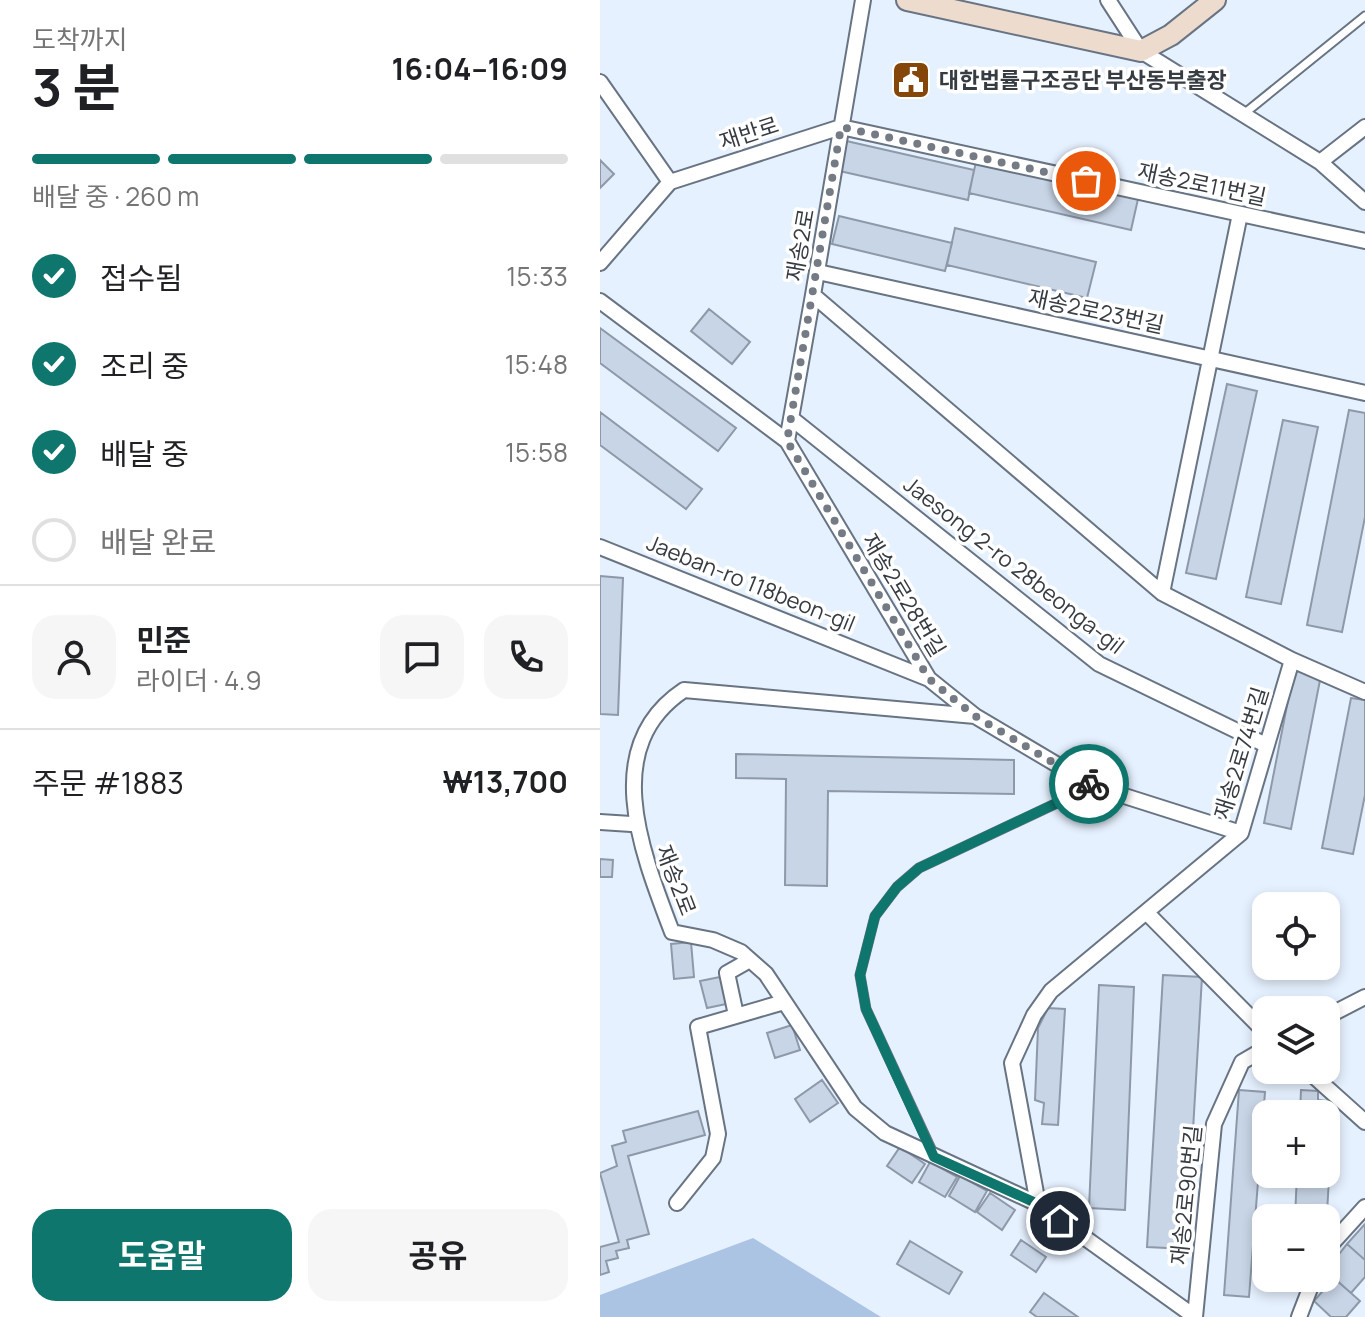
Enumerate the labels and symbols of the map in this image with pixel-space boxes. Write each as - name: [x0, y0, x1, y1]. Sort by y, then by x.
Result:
- public building icon: 대한법률구조공단 부산동부출장: [890, 59, 932, 101]
- place label: 대한법률구조공단 부산동부출장: [939, 65, 1227, 95]
- street label: 재반로: [715, 109, 783, 157]
- pin: [1052, 147, 1120, 215]
- street label: 재송2로11번길: [1135, 156, 1269, 212]
- street label: 재송2로: [779, 206, 821, 284]
- street label: 재송2로23번길: [1025, 282, 1167, 340]
- street label: Jaesong 2-ro 28beonga-gil: [897, 469, 1131, 661]
- street label: Jaeban-ro 118beon-gil: [642, 527, 860, 639]
- street label: 재송2로28번길: [855, 528, 953, 662]
- street label: 재송2로74번길: [1207, 683, 1275, 823]
- courier: [1049, 744, 1129, 824]
- street label: 재송2로: [649, 840, 703, 920]
- street label: 재송2로90번길: [1164, 1123, 1208, 1267]
- pin: [1026, 1187, 1094, 1255]

